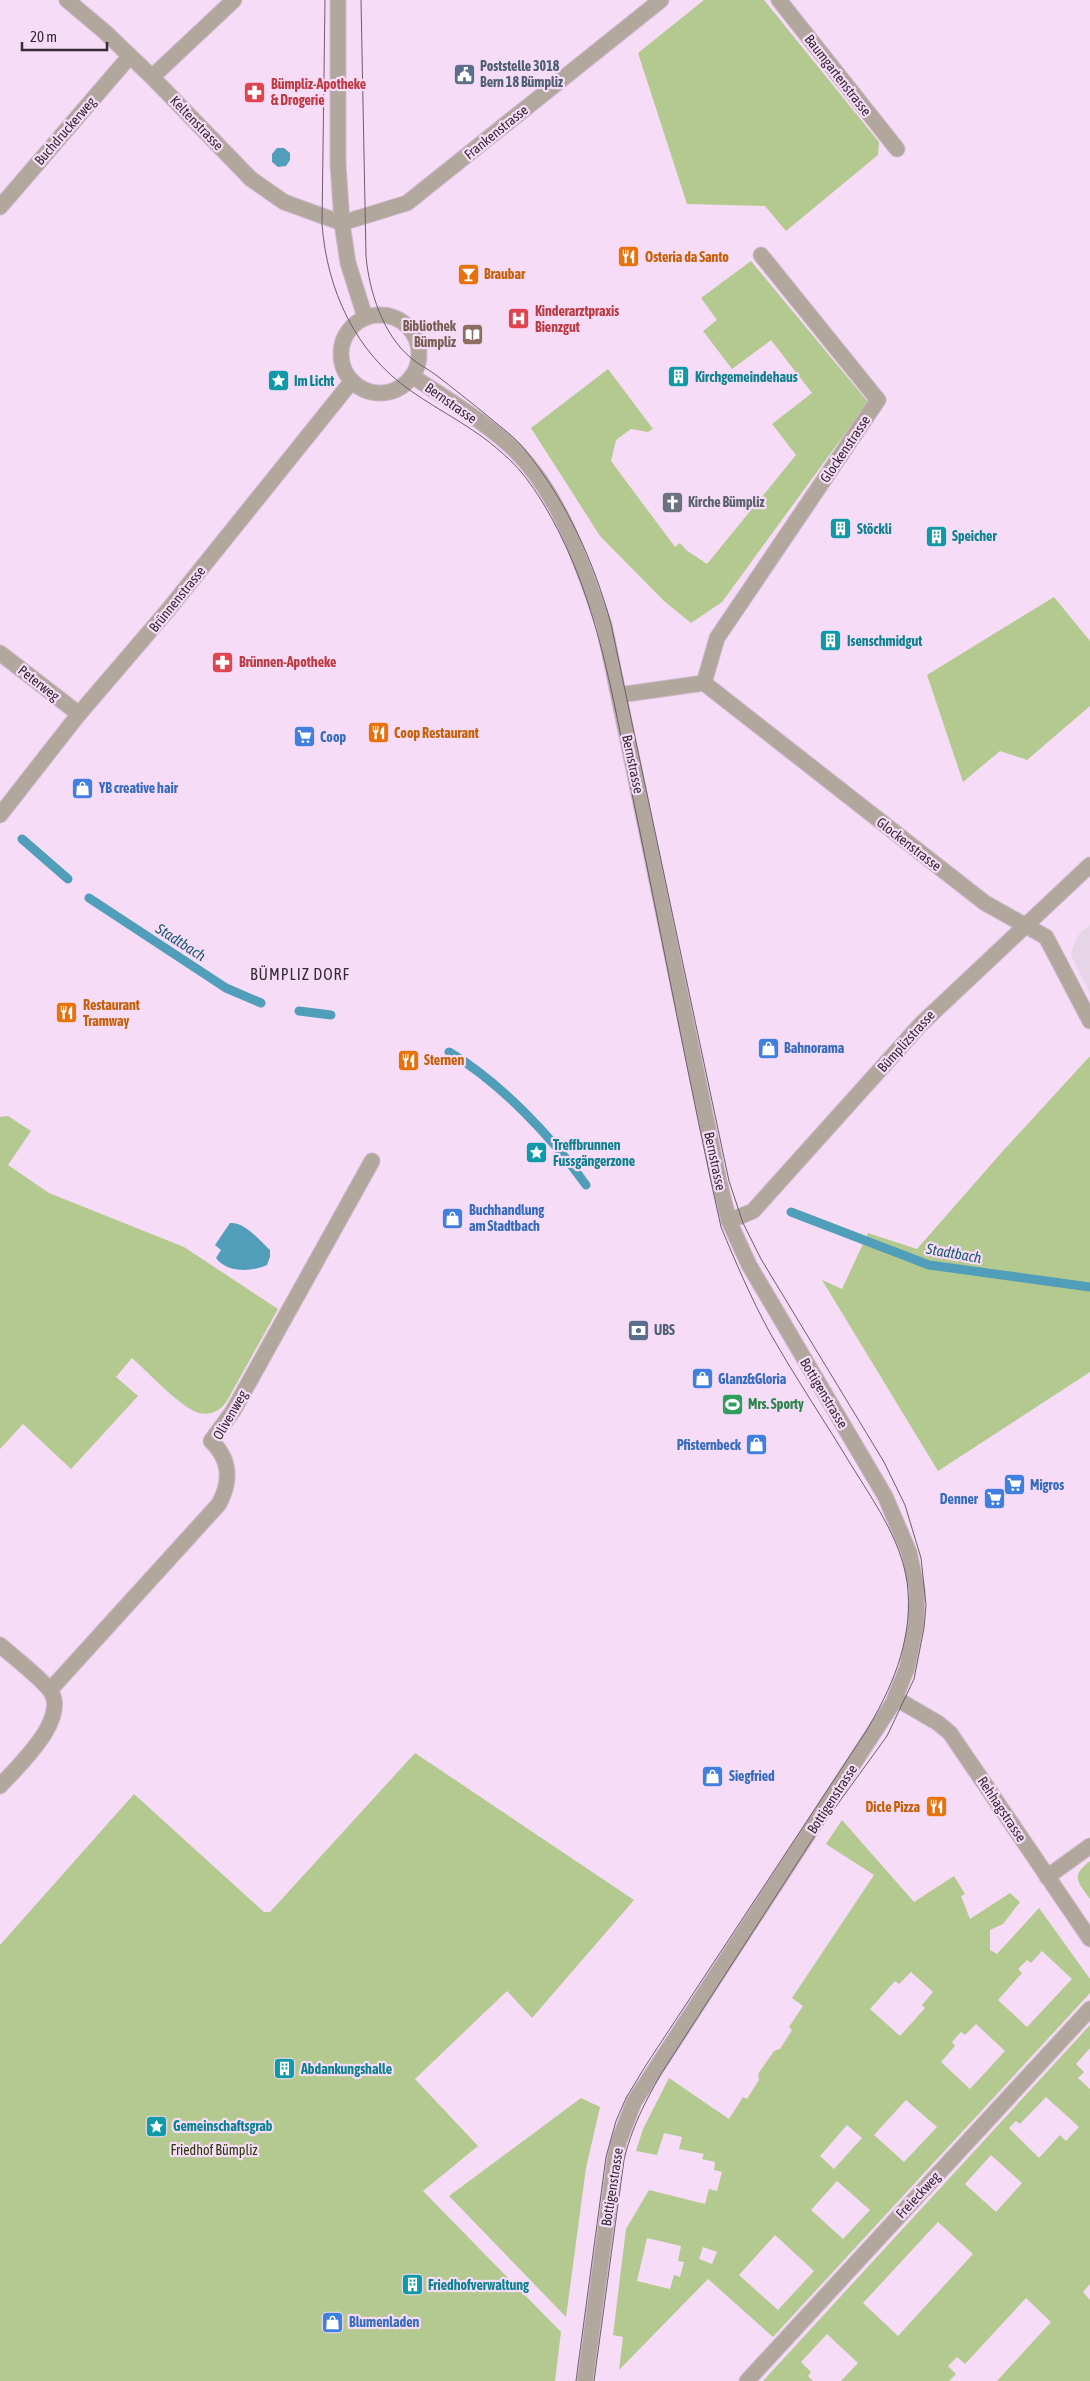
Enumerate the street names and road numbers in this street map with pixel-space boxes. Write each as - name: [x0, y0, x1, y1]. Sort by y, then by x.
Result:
- street label: Baumgartenstrasse: [801, 31, 875, 119]
- street label: Keltenstrasse: [167, 93, 227, 153]
- street label: Buchdruckerweg: [31, 94, 99, 168]
- street label: Frankenstrasse: [461, 102, 531, 162]
- street label: Bernstrasse: [422, 379, 480, 427]
- street label: Glockenstrasse: [817, 412, 873, 486]
- street label: Brünnenstrasse: [146, 563, 208, 635]
- street label: Peterweg: [15, 662, 63, 704]
- street label: Bernstrasse: [619, 733, 647, 795]
- street label: Glockenstrasse: [874, 814, 944, 874]
- street label: Bümplizstrasse: [874, 1007, 938, 1075]
- street label: Bernstrasse: [701, 1130, 729, 1192]
- street label: Bottigenstrasse: [797, 1355, 851, 1431]
- street label: Olivenweg: [209, 1387, 251, 1443]
- street label: Bottigenstrasse: [804, 1762, 860, 1836]
- street label: Rehhagstrasse: [974, 1773, 1030, 1845]
- street label: Bottigenstrasse: [598, 2147, 626, 2227]
- street label: Freieckweg: [893, 2169, 943, 2221]

